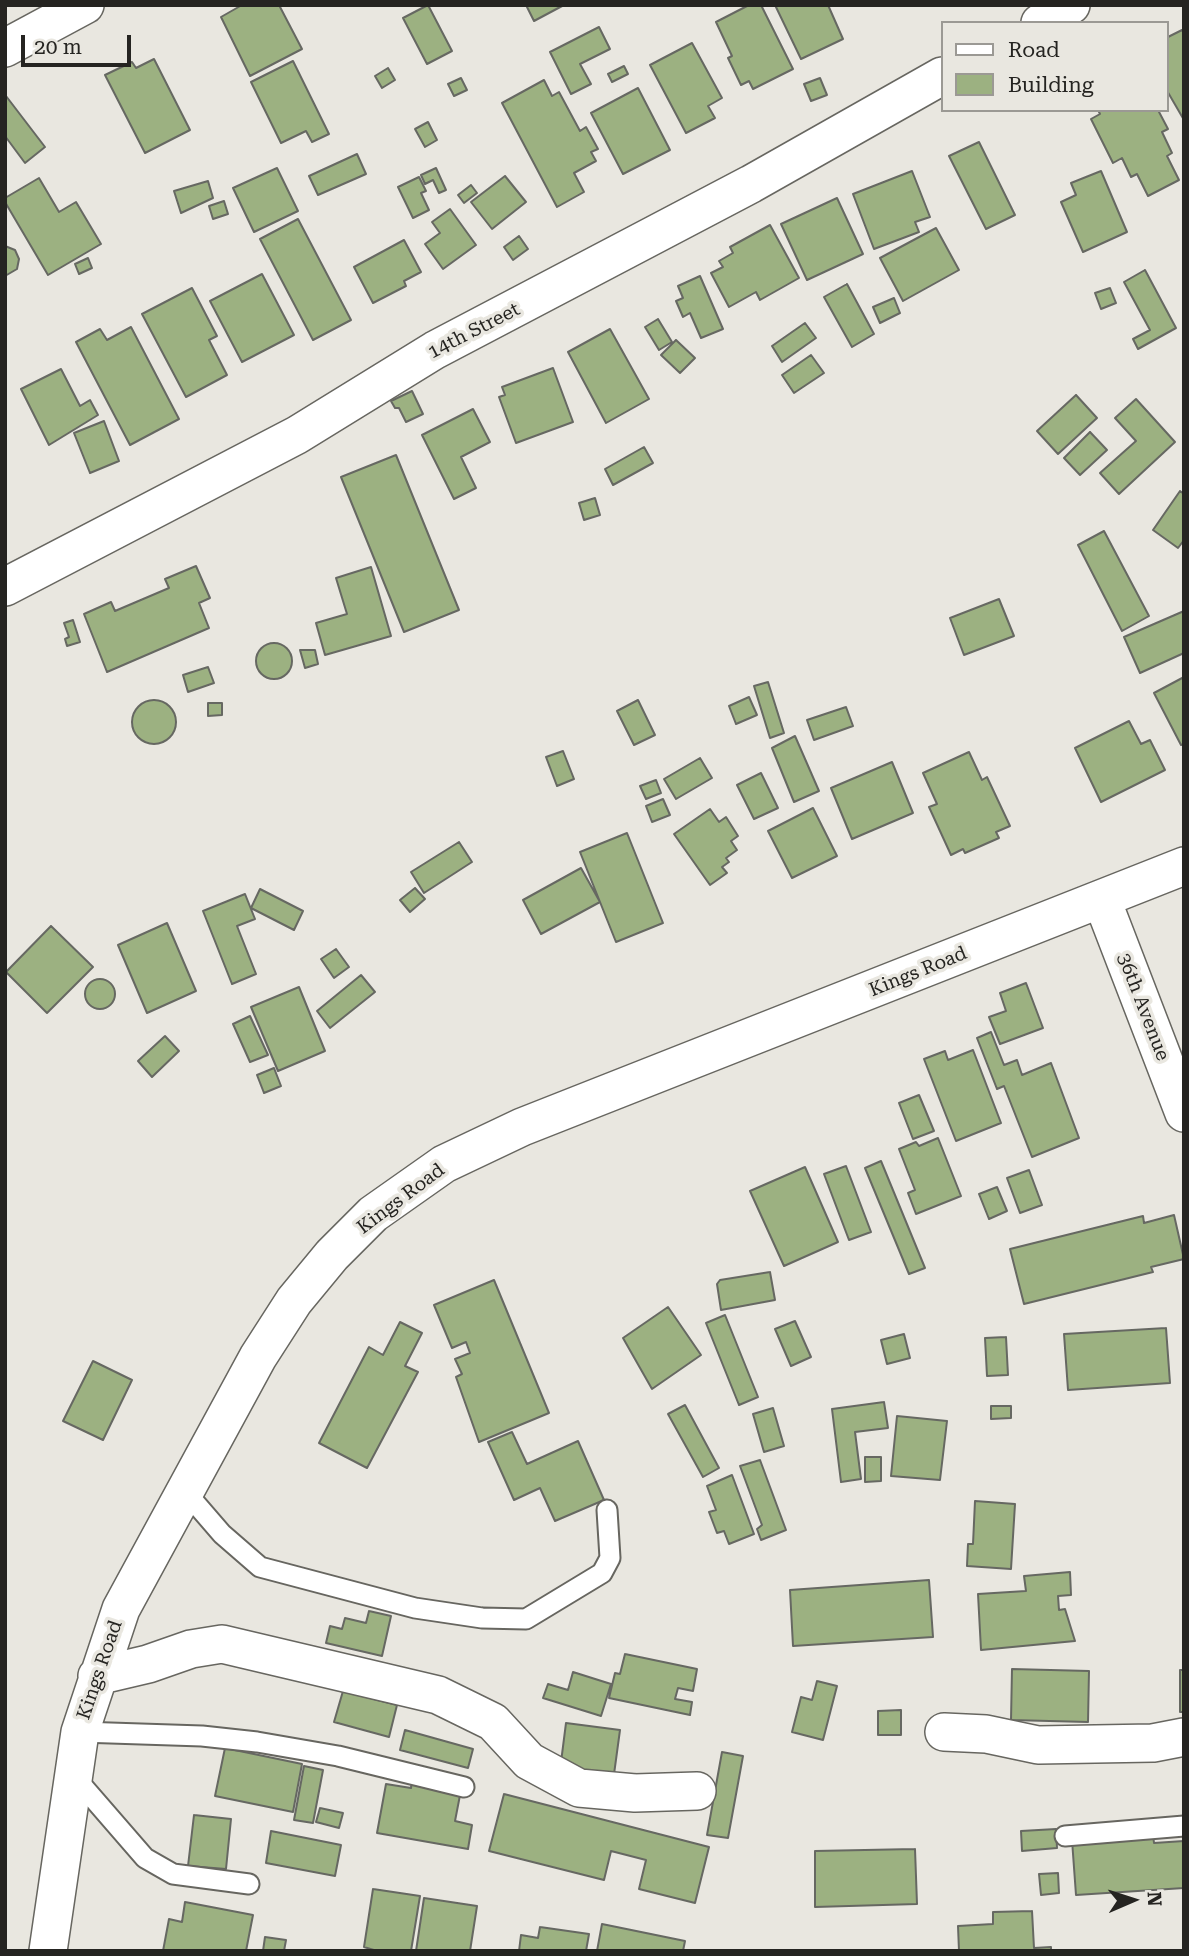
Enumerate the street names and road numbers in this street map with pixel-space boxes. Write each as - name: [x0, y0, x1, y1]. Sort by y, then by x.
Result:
- street label: 14th Street: [424, 298, 524, 364]
- street label: Kings Road: [866, 942, 970, 1002]
- street label: 36th Avenue: [1112, 950, 1174, 1064]
- street label: Kings Road: [353, 1159, 449, 1239]
- street label: Kings Road: [72, 1617, 128, 1723]

